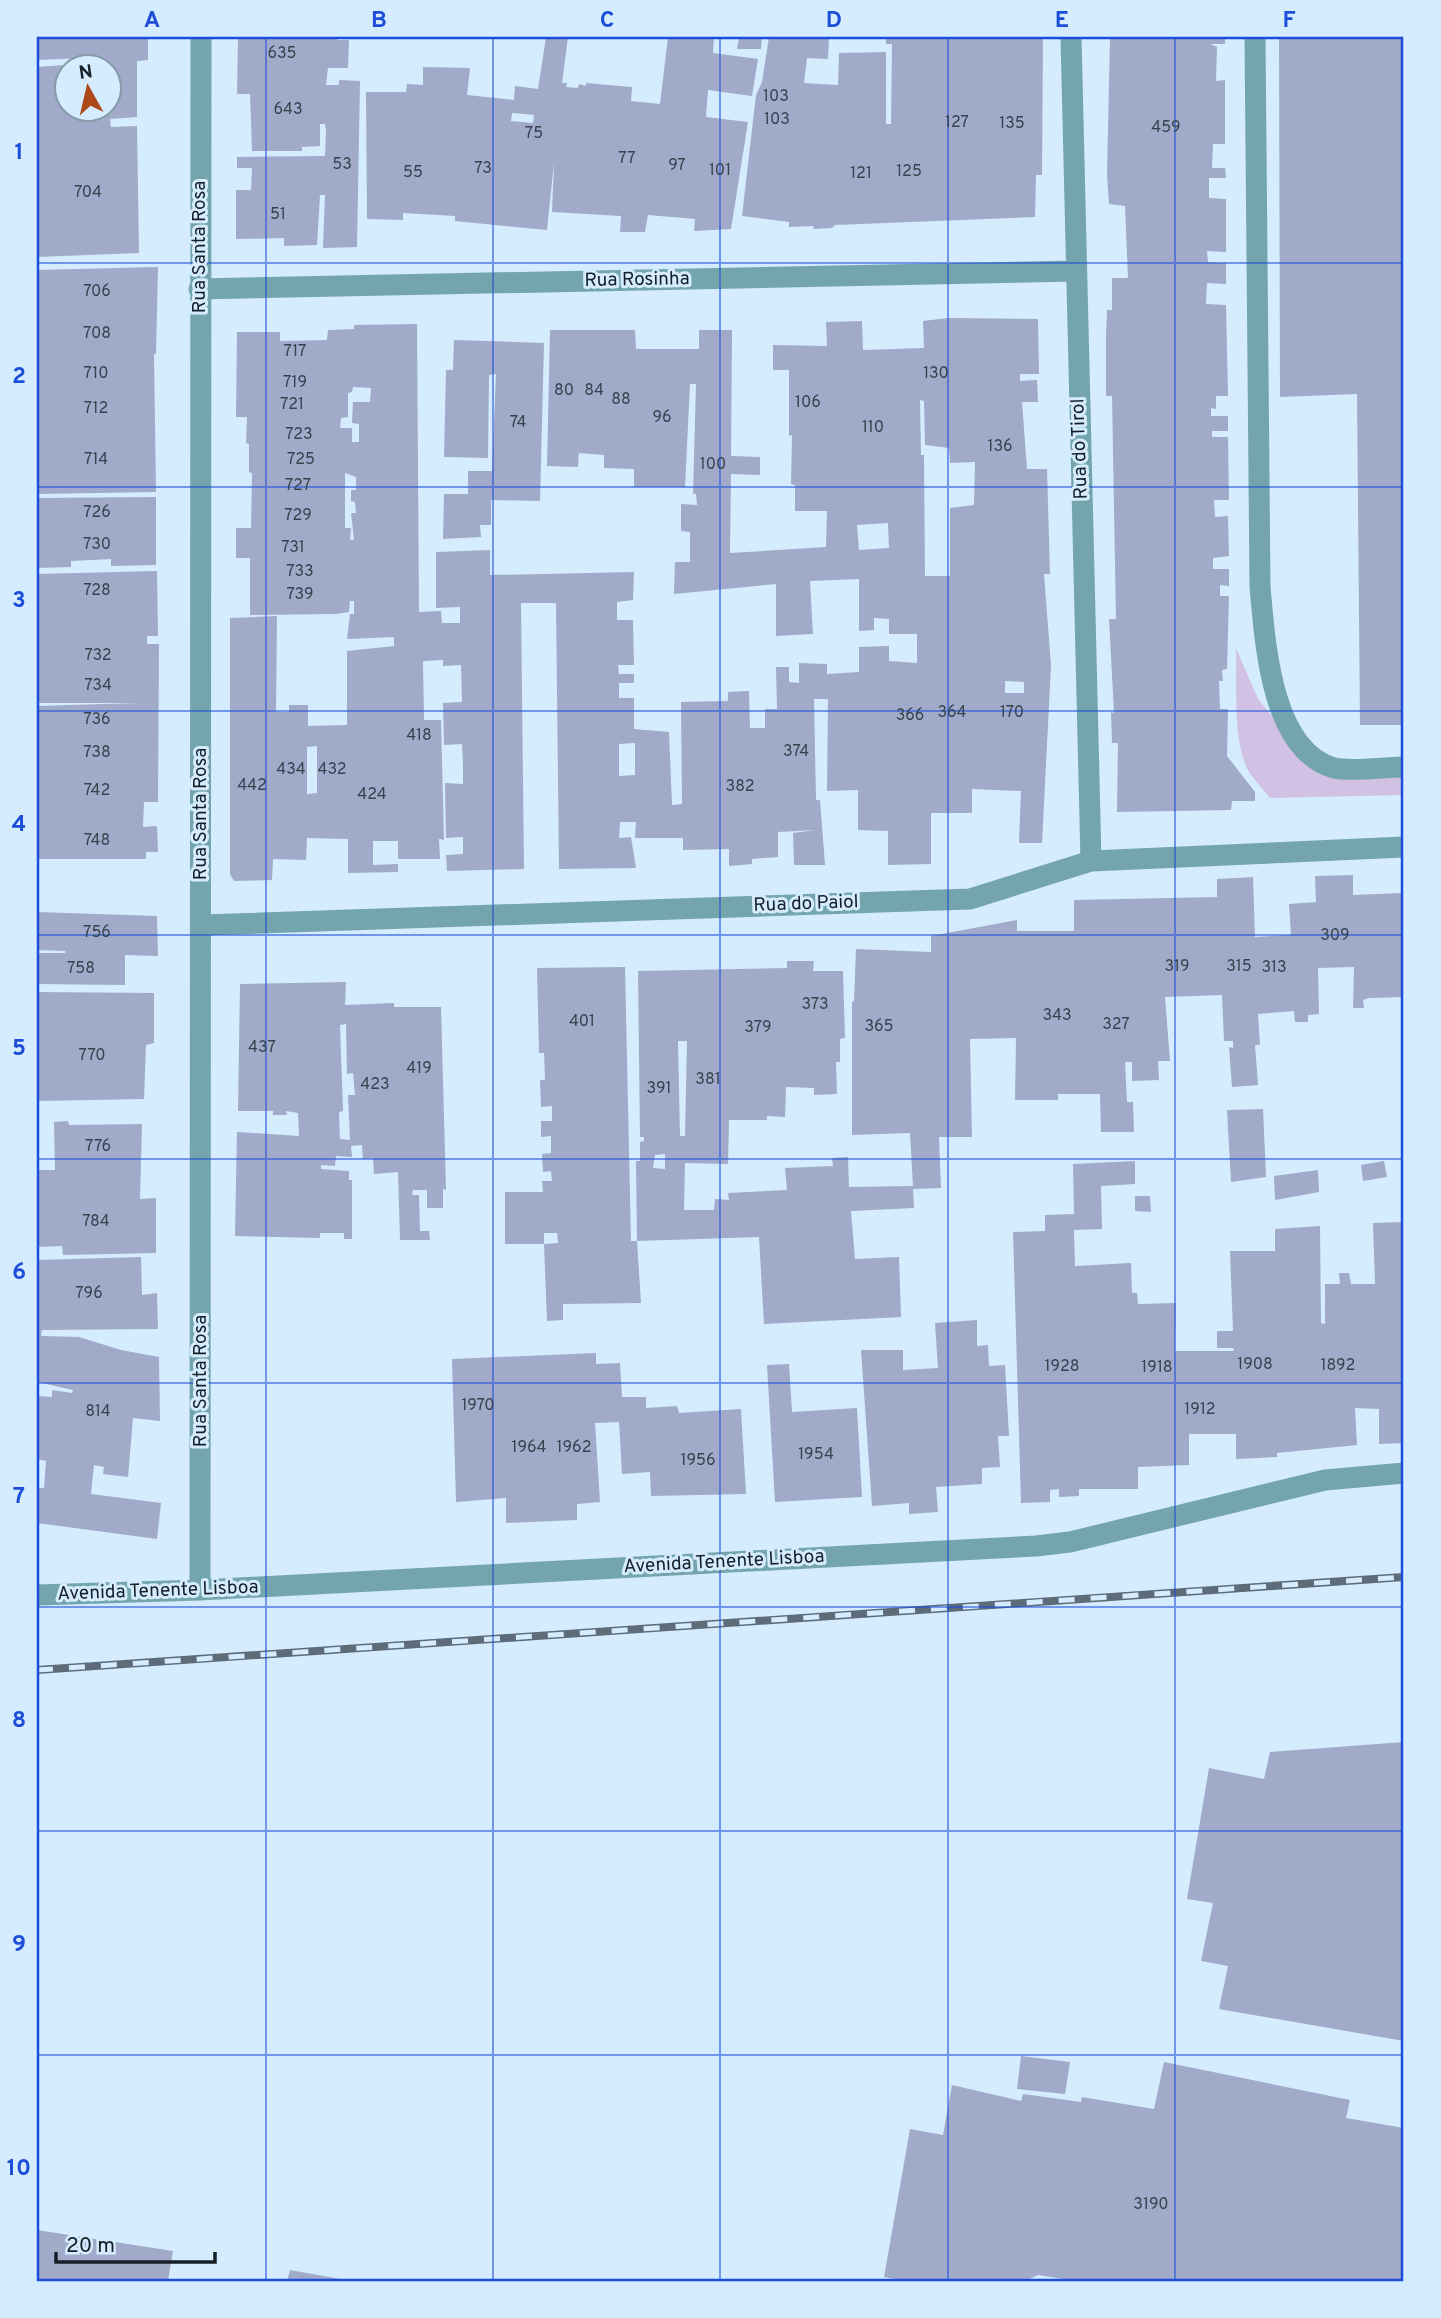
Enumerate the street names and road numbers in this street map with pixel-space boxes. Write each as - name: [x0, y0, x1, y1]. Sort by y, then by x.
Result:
- street label: Rua Santa Rosa: [188, 181, 212, 313]
- street label: Rua Rosinha: [584, 267, 690, 293]
- street label: Rua do Tirol: [1066, 398, 1094, 500]
- street label: Rua Santa Rosa: [189, 748, 213, 880]
- street label: Rua do Paiol: [753, 890, 859, 918]
- street label: Rua Santa Rosa: [189, 1315, 213, 1447]
- street label: Avenida Tenente Lisboa: [623, 1545, 825, 1579]
- street label: Avenida Tenente Lisboa: [57, 1575, 259, 1607]

